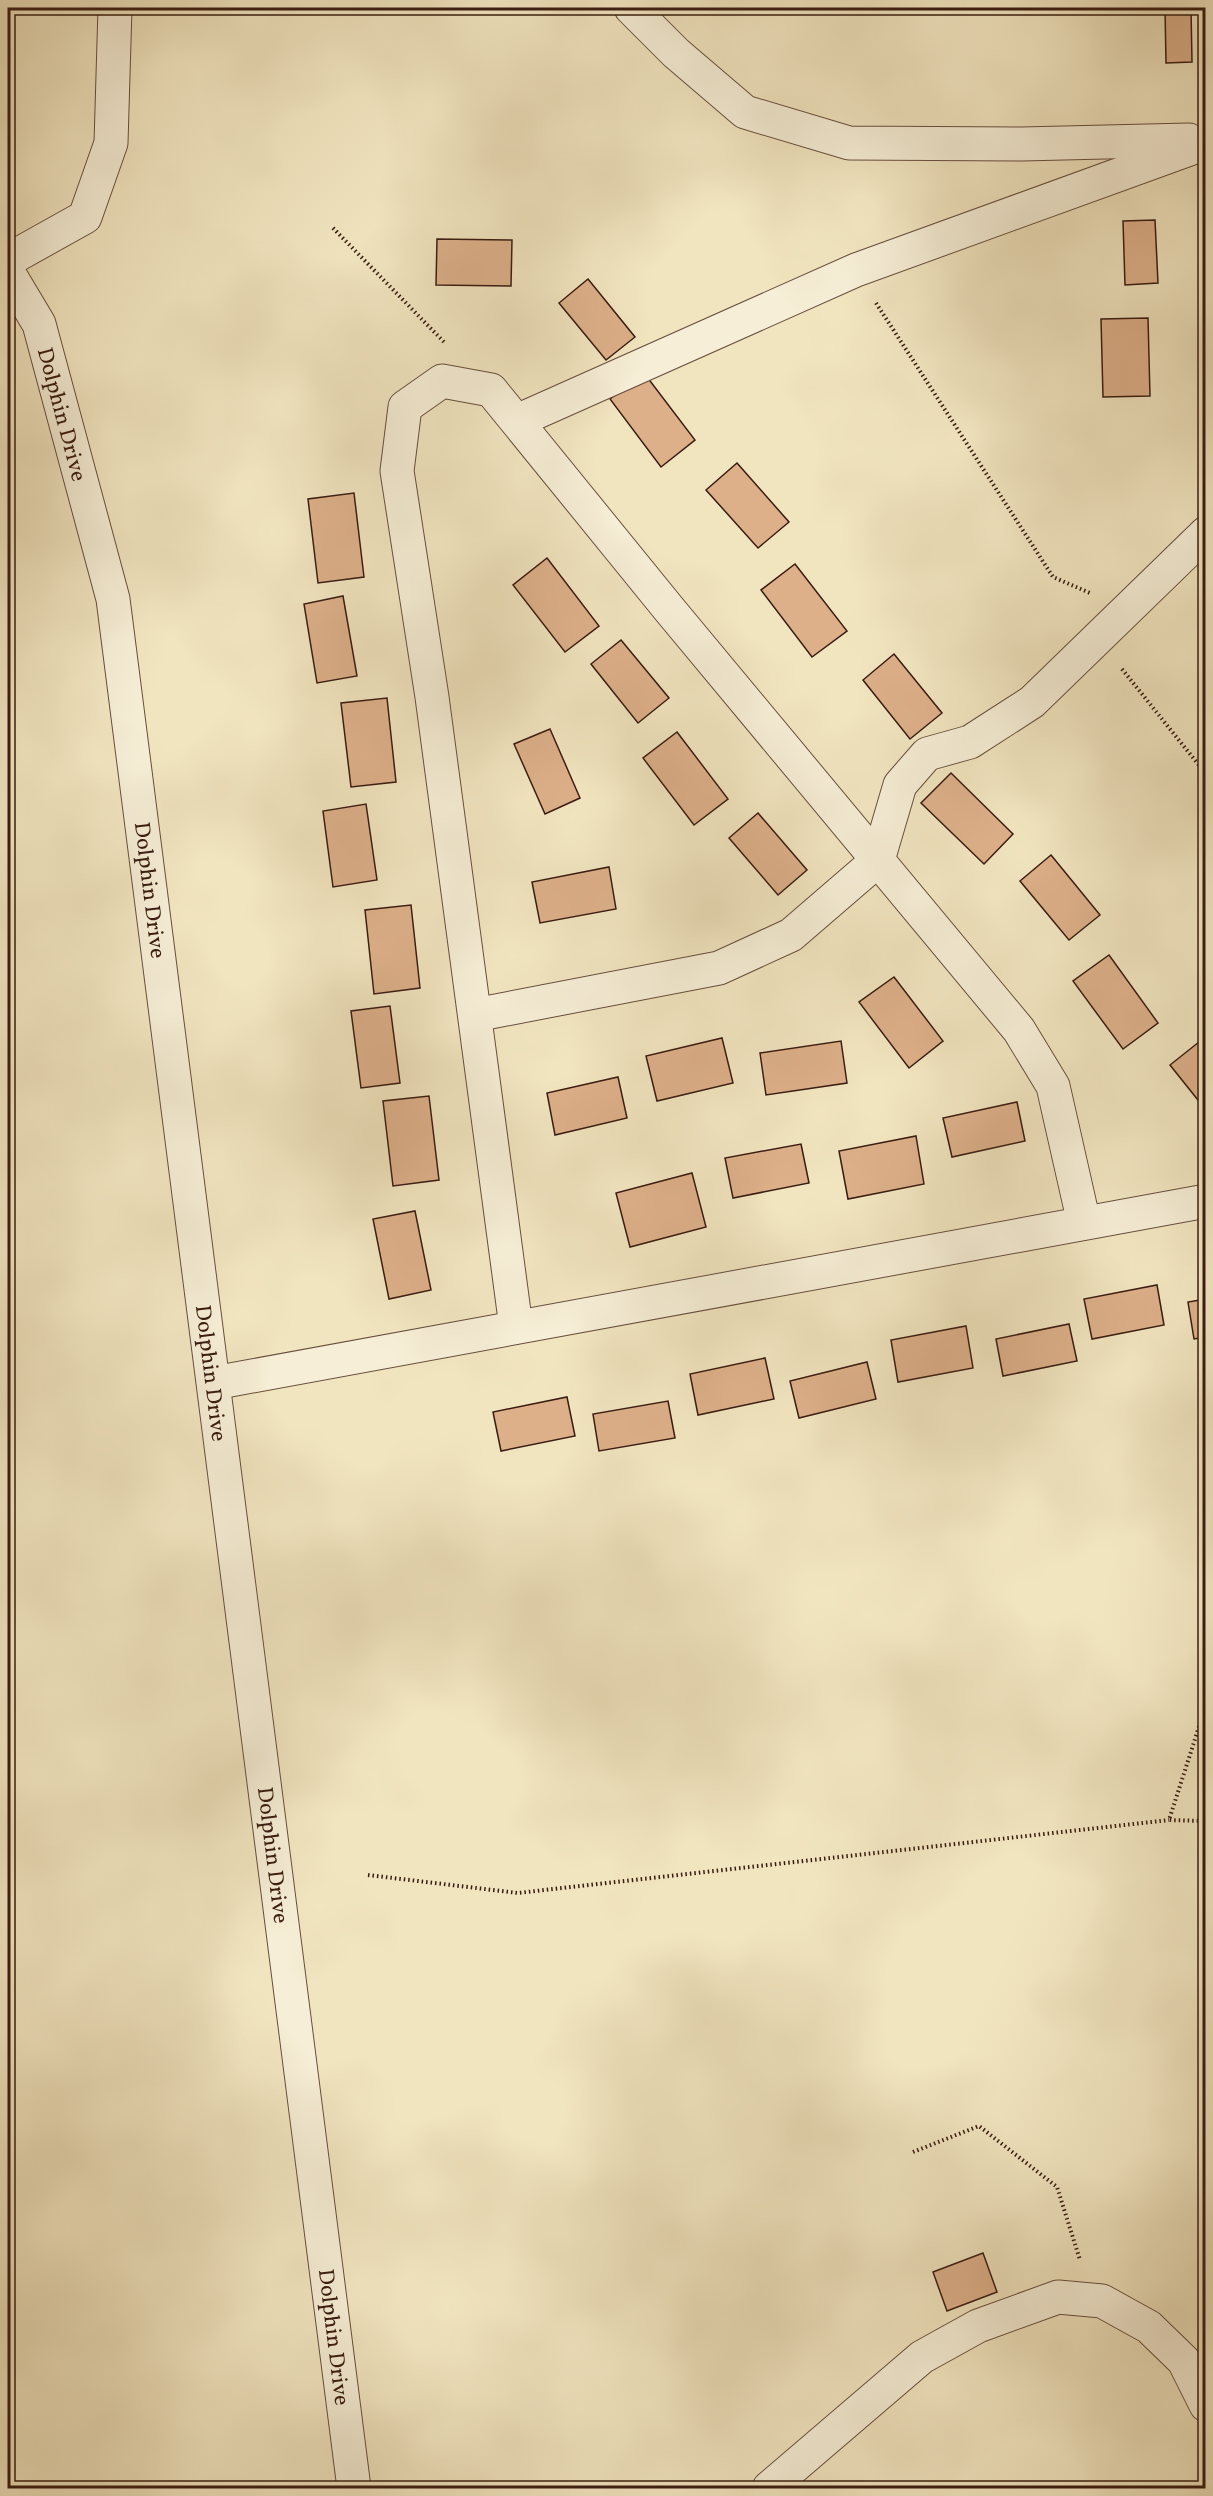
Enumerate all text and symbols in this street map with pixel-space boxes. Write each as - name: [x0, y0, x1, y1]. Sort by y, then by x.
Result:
- street label: Dolphin Drive: [28, 344, 93, 485]
- street label: Dolphin Drive: [125, 820, 172, 960]
- street label: Dolphin Drive: [186, 1303, 233, 1443]
- street label: Dolphin Drive: [248, 1785, 295, 1925]
- street label: Dolphin Drive: [309, 2267, 356, 2407]

